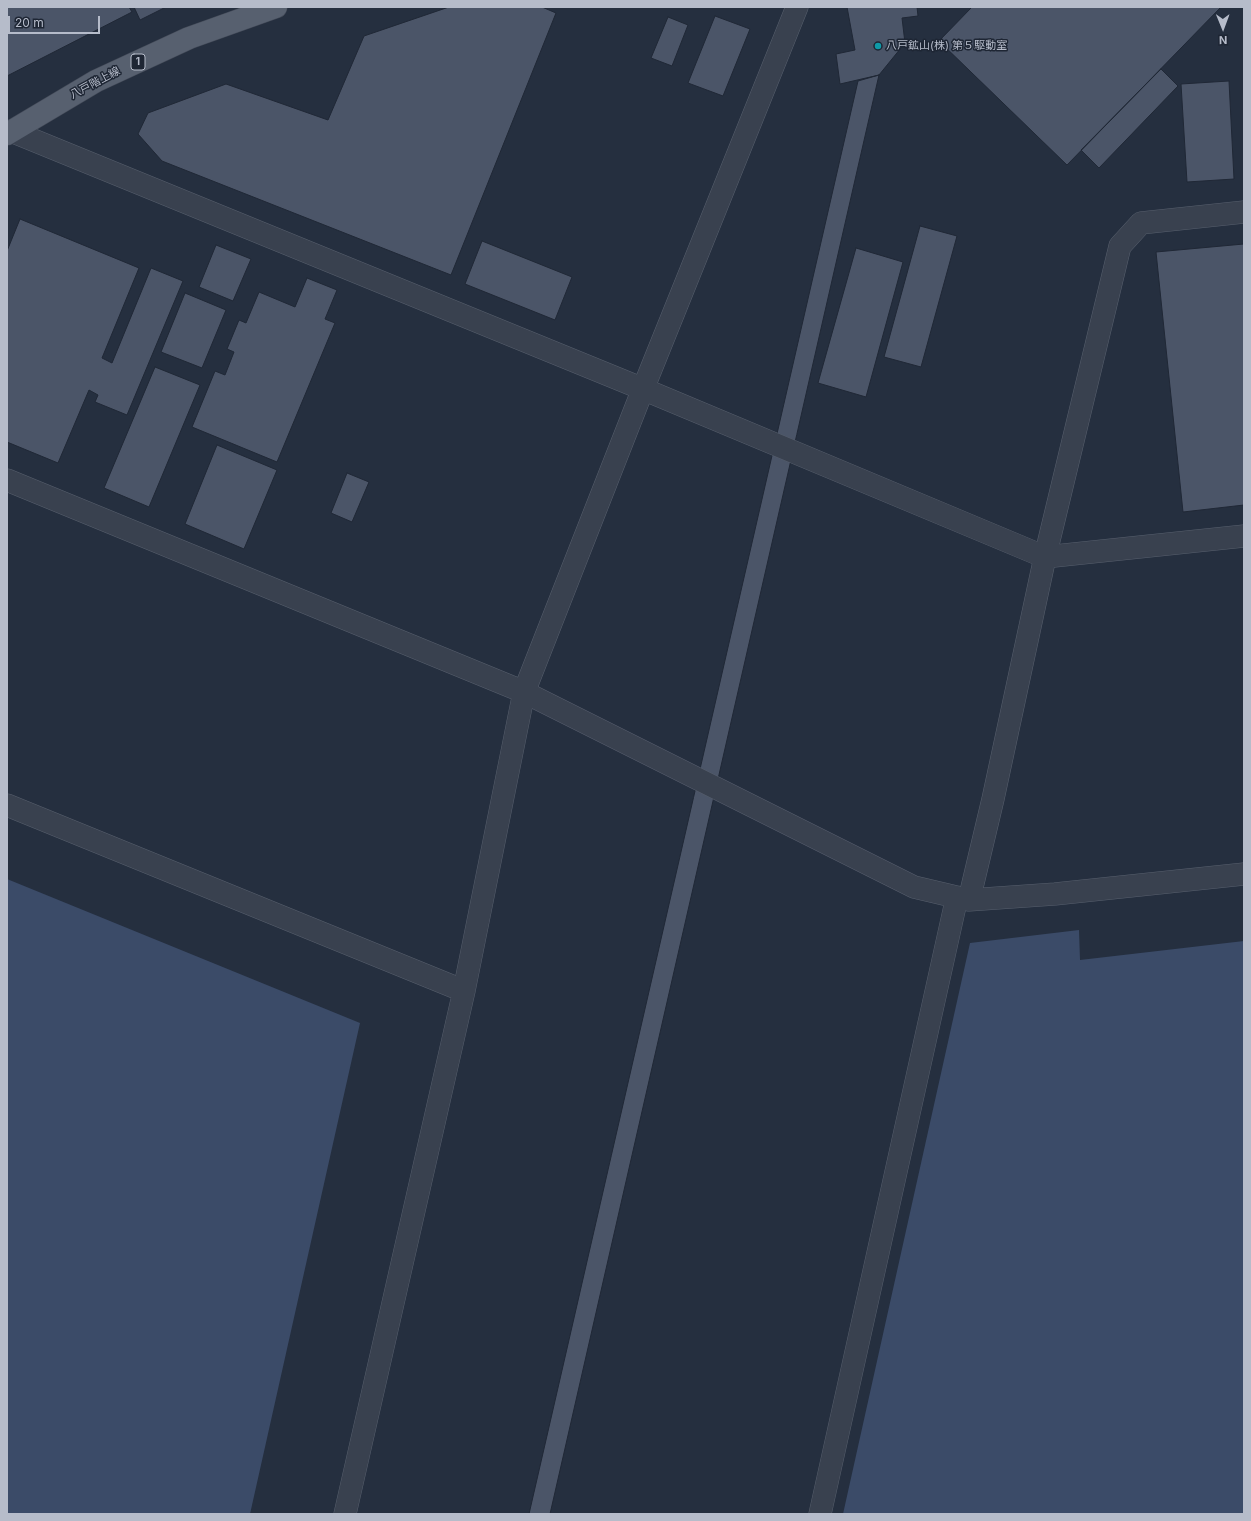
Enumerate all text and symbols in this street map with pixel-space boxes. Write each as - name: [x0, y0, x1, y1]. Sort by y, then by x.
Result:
- scale bar: [10, 8, 102, 34]
- north arrow: [1203, 8, 1243, 48]
- text: 20 m: [15, 15, 44, 30]
- text: N: [1219, 33, 1228, 47]
- place label: 八戸鉱山(株) 第５駆動室: [886, 39, 1007, 53]
- marker: 八戸鉱山(株) 第５駆動室: [873, 41, 883, 51]
- road number: 1: [131, 54, 145, 70]
- street label: 八戸階上線: [68, 64, 122, 102]

